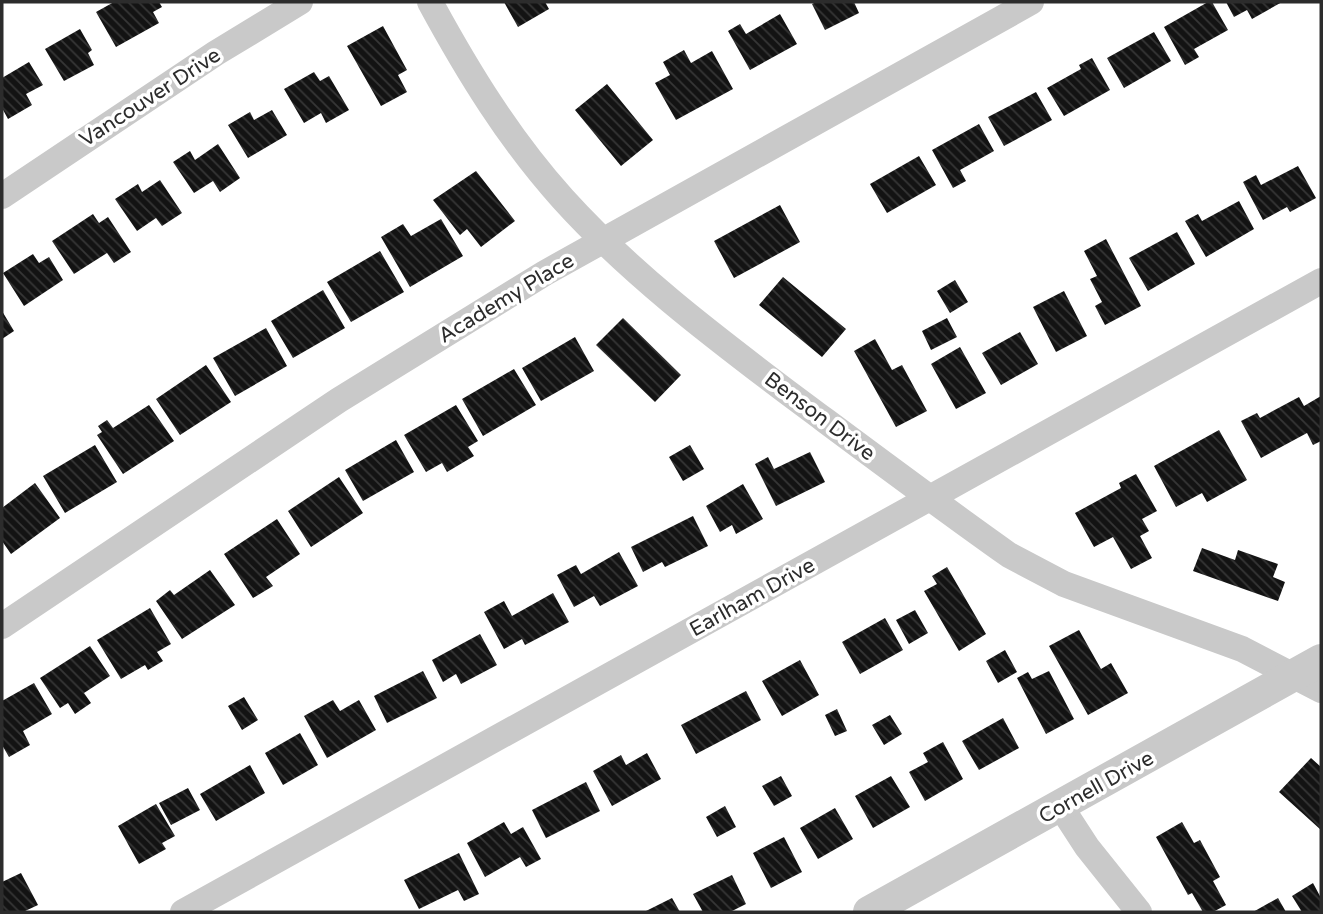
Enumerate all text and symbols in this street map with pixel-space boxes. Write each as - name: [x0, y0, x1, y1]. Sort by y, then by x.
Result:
- street label: Vancouver Drive: [75, 43, 225, 152]
- street label: Academy Place: [434, 248, 579, 349]
- street label: Benson Drive: [759, 367, 880, 466]
- street label: Earlham Drive: [685, 553, 819, 642]
- street label: Cornell Drive: [1034, 746, 1158, 829]

